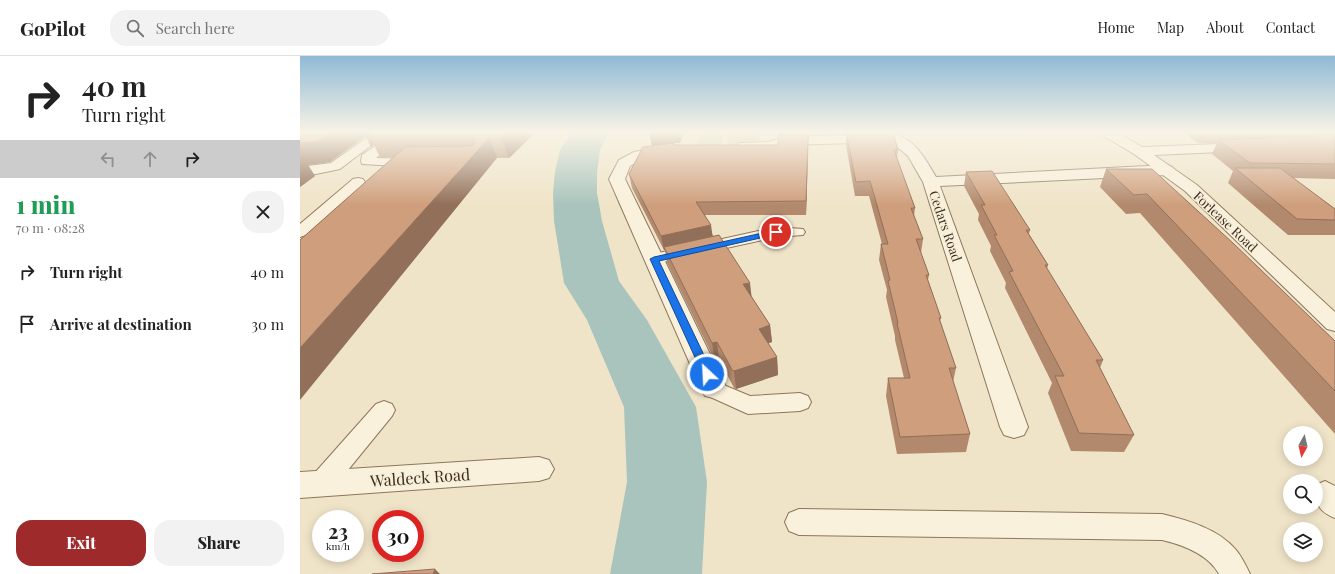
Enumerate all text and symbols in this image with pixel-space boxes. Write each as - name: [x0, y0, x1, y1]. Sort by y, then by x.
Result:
- search box: [110, 10, 390, 46]
- text: GoPilot: [20, 15, 86, 41]
- icon: search: [124, 17, 146, 39]
- text: Search here: [156, 18, 235, 38]
- text: Home: [1097, 18, 1135, 37]
- text: Map: [1157, 18, 1184, 37]
- text: About: [1206, 18, 1244, 37]
- text: Contact: [1266, 18, 1315, 37]
- text: 40 m: [82, 67, 147, 104]
- icon: right: [16, 72, 68, 124]
- text: Turn right: [82, 103, 165, 127]
- icon: left: [97, 148, 119, 170]
- icon: ahead: [139, 148, 161, 170]
- icon: right: [181, 148, 203, 170]
- street label: Forlease Road: [1190, 187, 1262, 255]
- text: 1 min: [16, 188, 75, 220]
- street label: Cedars Road: [926, 188, 966, 264]
- button: close: [242, 191, 284, 233]
- pin: [759, 215, 793, 249]
- text: 70 m · 08:28: [16, 219, 85, 236]
- icon: arrive: [765, 221, 787, 243]
- icon: right: [16, 261, 38, 283]
- text: Turn right: [50, 262, 123, 282]
- text: 40 m: [251, 262, 284, 282]
- icon: arrive: [16, 313, 38, 335]
- text: Arrive at destination: [50, 314, 192, 334]
- text: 30 m: [251, 314, 284, 334]
- position arrow: [686, 353, 728, 395]
- north arrow: [1283, 426, 1323, 466]
- map controls: [1283, 426, 1323, 562]
- street label: Waldeck Road: [368, 463, 471, 491]
- button: search: [1283, 474, 1323, 514]
- speed limit sign: 30: [372, 510, 424, 562]
- text: 23: [328, 517, 348, 544]
- button: Exit: [16, 520, 146, 566]
- button: Share: [154, 520, 284, 566]
- button: layers: [1283, 522, 1323, 562]
- text: km/h: [326, 539, 350, 553]

